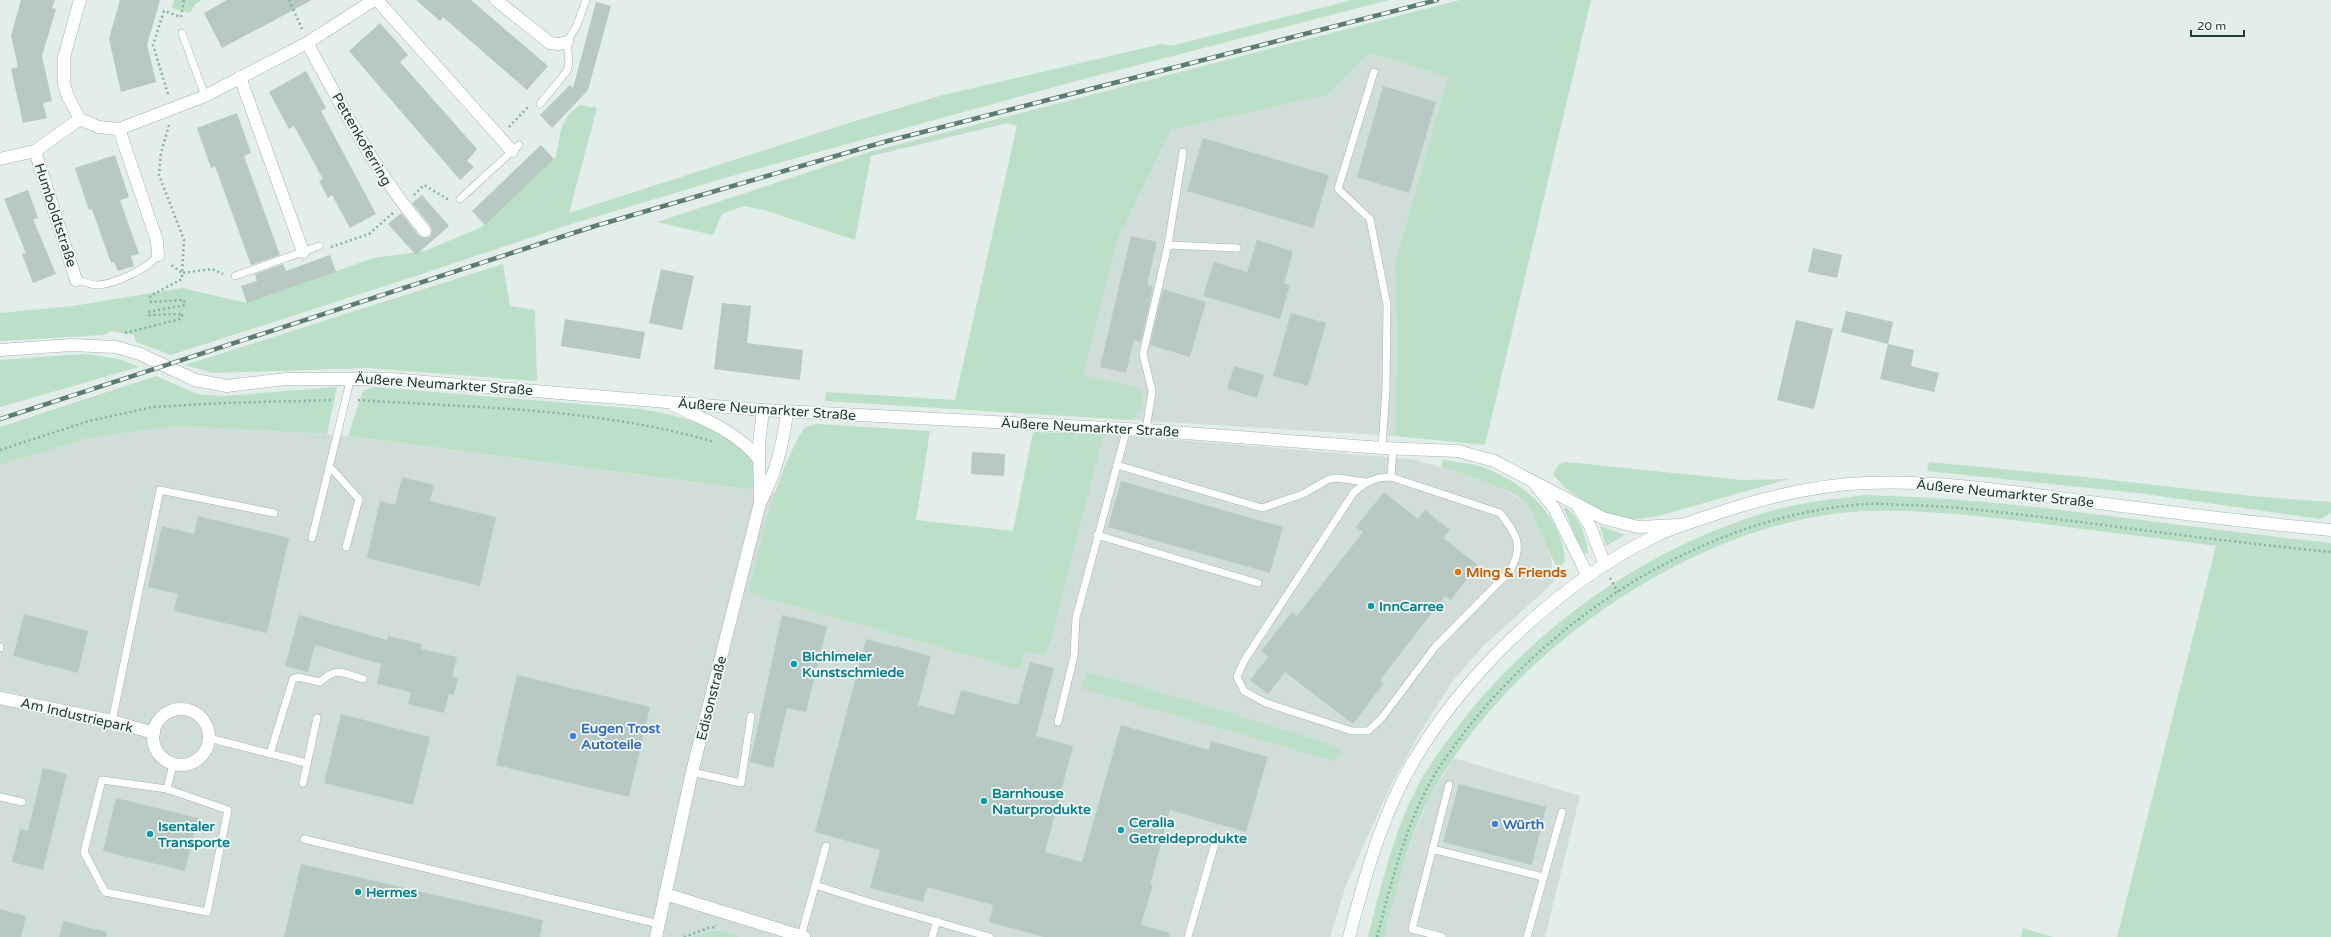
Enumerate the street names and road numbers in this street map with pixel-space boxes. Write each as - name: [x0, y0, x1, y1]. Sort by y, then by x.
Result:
- street label: Pettenkoferring: [328, 90, 395, 189]
- street label: Humboldtstraße: [31, 161, 80, 269]
- street label: Äußere Neumarkter Straße: [354, 370, 534, 399]
- street label: Äußere Neumarkter Straße: [677, 395, 857, 424]
- street label: Äußere Neumarkter Straße: [1000, 414, 1180, 441]
- street label: Äußere Neumarkter Straße: [1915, 476, 2095, 511]
- street label: Edisonstraße: [693, 654, 730, 742]
- street label: Am Industriepark: [19, 694, 135, 737]

